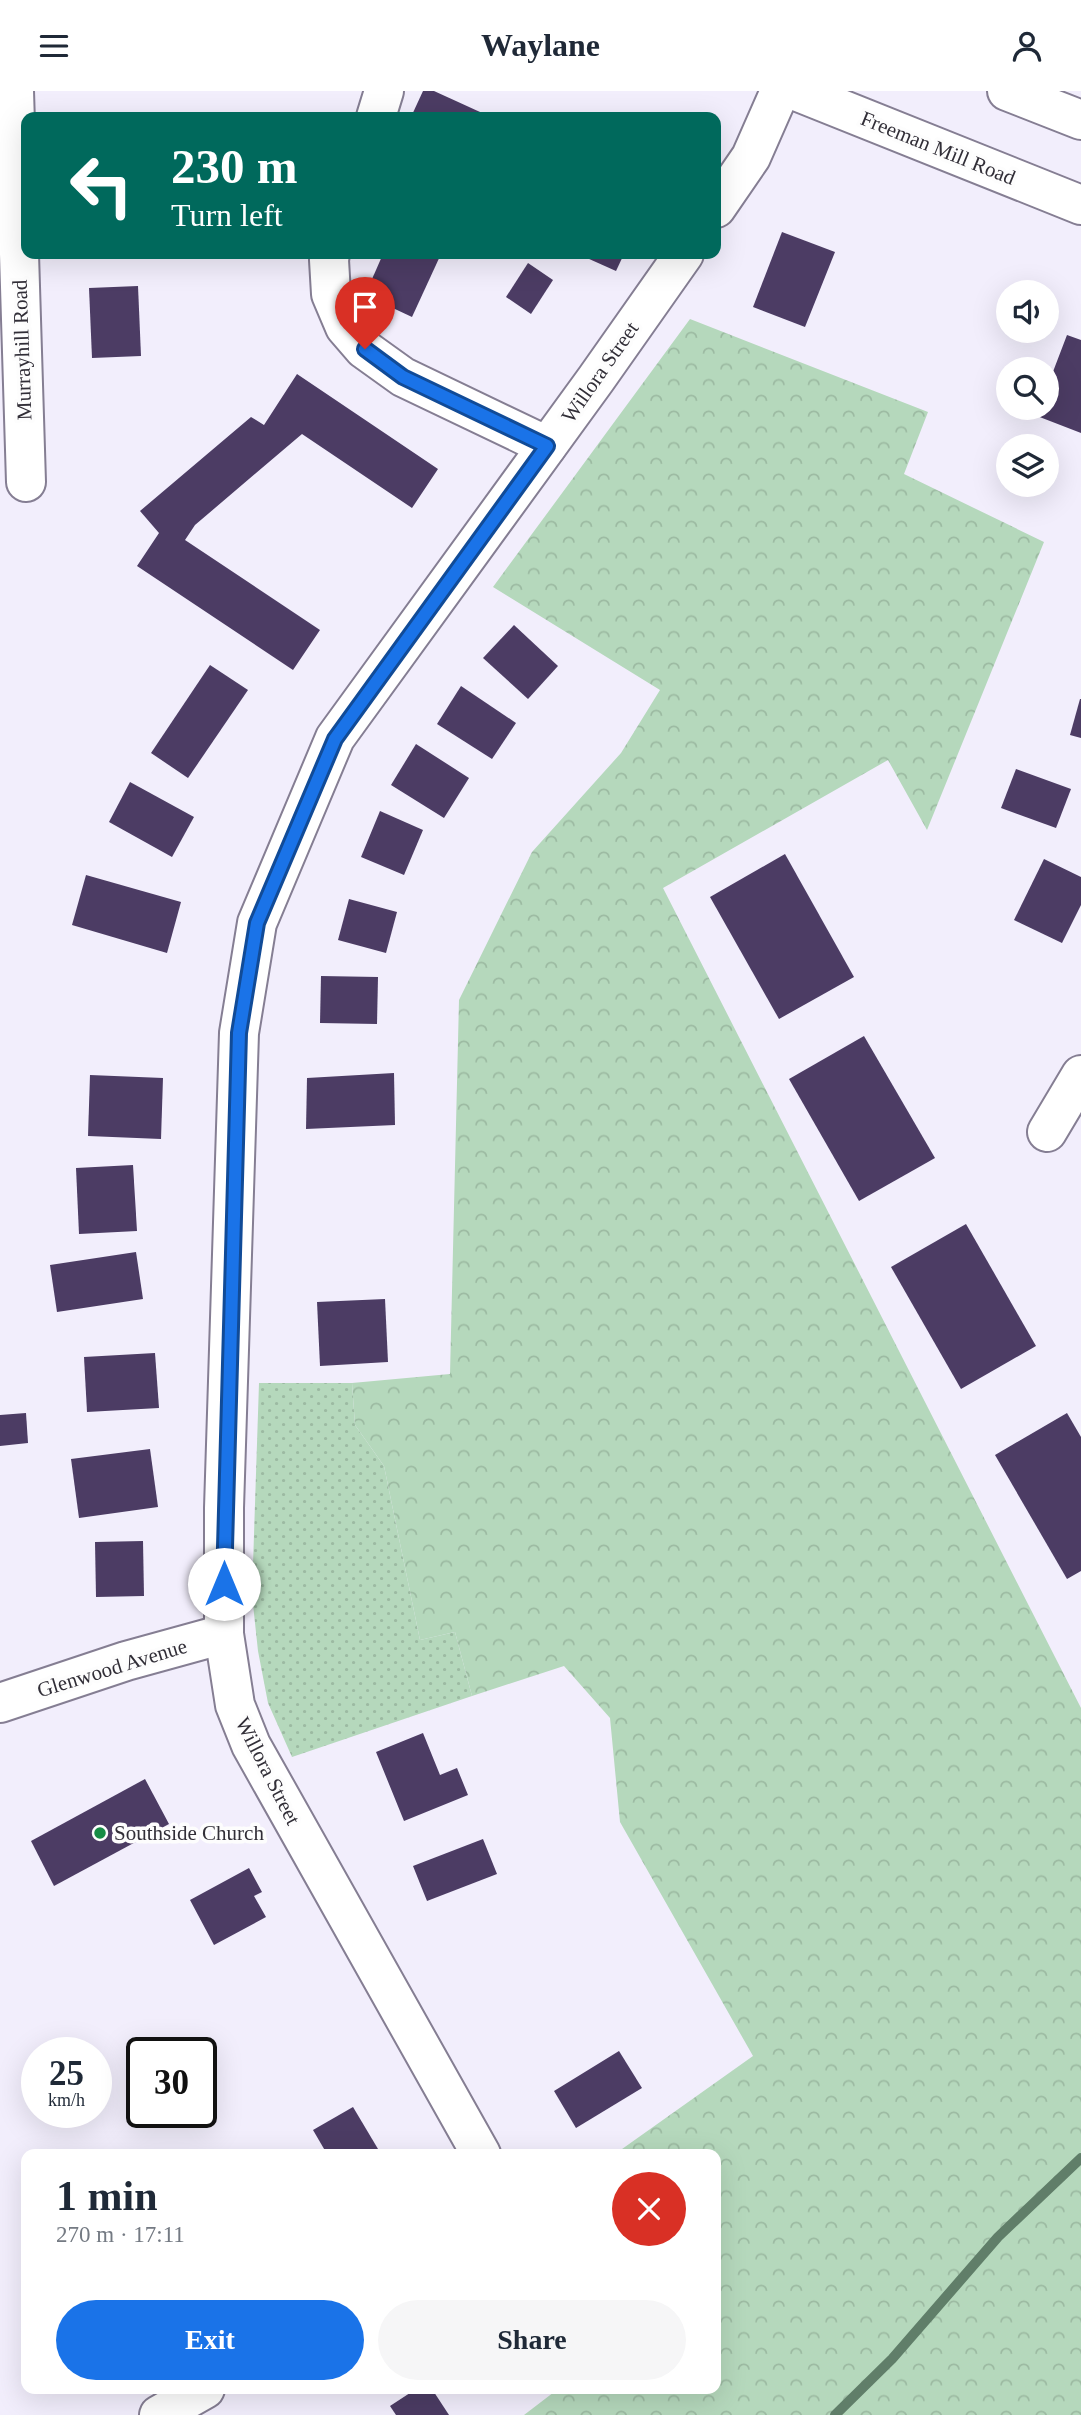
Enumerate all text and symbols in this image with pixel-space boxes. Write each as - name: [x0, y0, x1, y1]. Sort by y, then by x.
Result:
- icon: menu: [35, 27, 73, 65]
- text: Waylane: [481, 27, 600, 63]
- icon: person: [1008, 27, 1046, 65]
- street label: Freeman Mill Road: [857, 106, 1019, 190]
- text: 230 m: [171, 139, 298, 194]
- icon: left: [56, 140, 147, 231]
- text: Turn left: [171, 197, 283, 233]
- pin: [335, 277, 395, 349]
- street label: Murrayhill Road: [8, 279, 36, 421]
- map controls: [996, 280, 1059, 497]
- button: sound: [996, 280, 1059, 343]
- icon: arrive: [346, 288, 384, 326]
- street label: Willora Street: [556, 317, 644, 427]
- button: search: [996, 357, 1059, 420]
- button: layers: [996, 434, 1059, 497]
- position arrow: [187, 1547, 261, 1621]
- street label: Glenwood Avenue: [34, 1634, 190, 1702]
- street label: Willora Street: [231, 1713, 305, 1829]
- place label: Southside Church: [114, 1821, 264, 1845]
- marker: Southside Church: [92, 1825, 108, 1841]
- speed limit sign: 30: [126, 2037, 217, 2128]
- text: 25: [49, 2054, 84, 2093]
- text: km/h: [48, 2090, 85, 2110]
- button: close: [612, 2172, 686, 2246]
- text: 1 min: [56, 2173, 158, 2219]
- text: 270 m · 17:11: [56, 2222, 185, 2247]
- button: Exit: [56, 2300, 364, 2380]
- button: Share: [378, 2300, 686, 2380]

